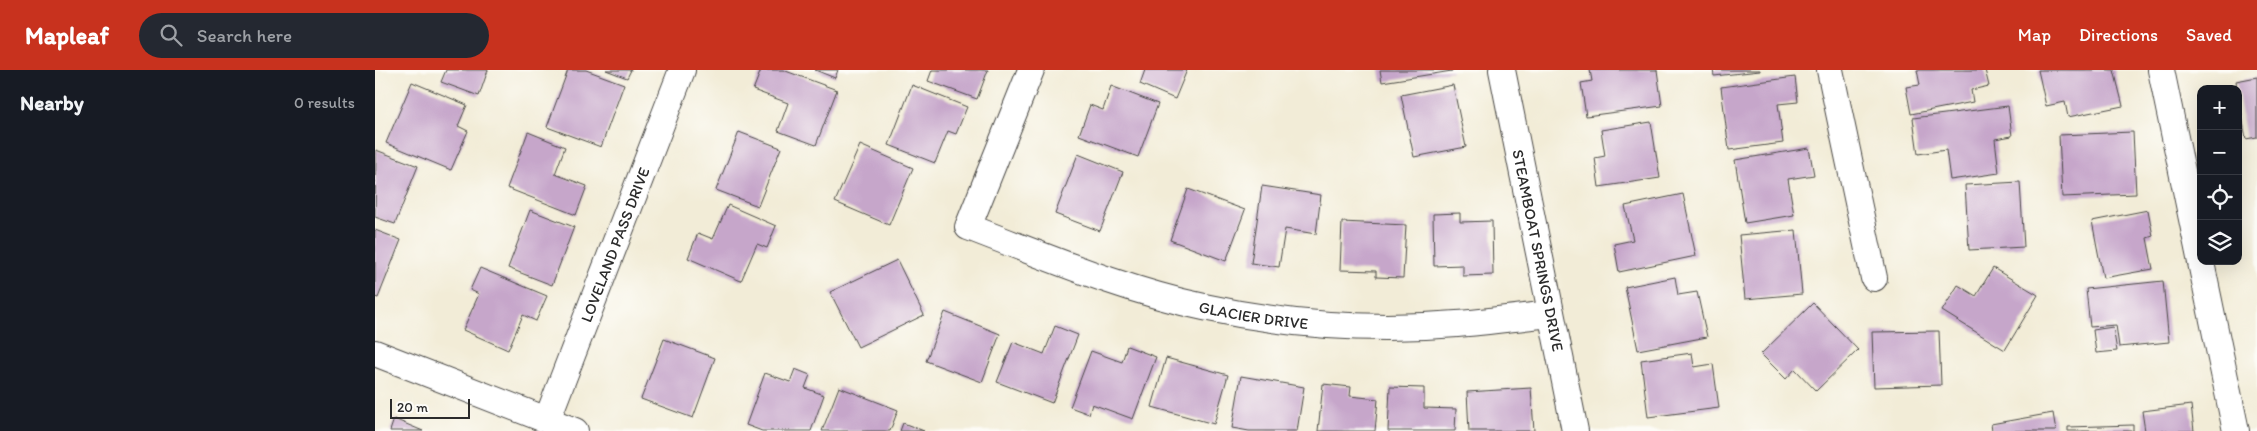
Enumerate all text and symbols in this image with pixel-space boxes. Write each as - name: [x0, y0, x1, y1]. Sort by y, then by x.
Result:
- search box: [139, 13, 489, 58]
- text: Mapleaf: [25, 21, 109, 50]
- icon: search: [157, 21, 185, 49]
- text: Search here: [197, 24, 292, 47]
- text: Map: [2018, 24, 2051, 46]
- text: Directions: [2079, 24, 2158, 46]
- text: Saved: [2186, 24, 2232, 46]
- map controls: [2197, 85, 2242, 265]
- button: +: [2197, 85, 2242, 130]
- text: Nearby: [20, 90, 84, 115]
- text: 0 results: [294, 93, 355, 112]
- button: −: [2197, 130, 2242, 175]
- street label: STEAMBOAT SPRINGS DRIVE: [1509, 148, 1568, 353]
- street label: LOVELAND PASS DRIVE: [576, 164, 653, 325]
- button: locate: [2197, 175, 2242, 220]
- button: layers: [2197, 220, 2242, 265]
- street label: GLACIER DRIVE: [1197, 297, 1309, 333]
- scale bar: [390, 396, 470, 419]
- text: 20 m: [397, 399, 428, 416]

